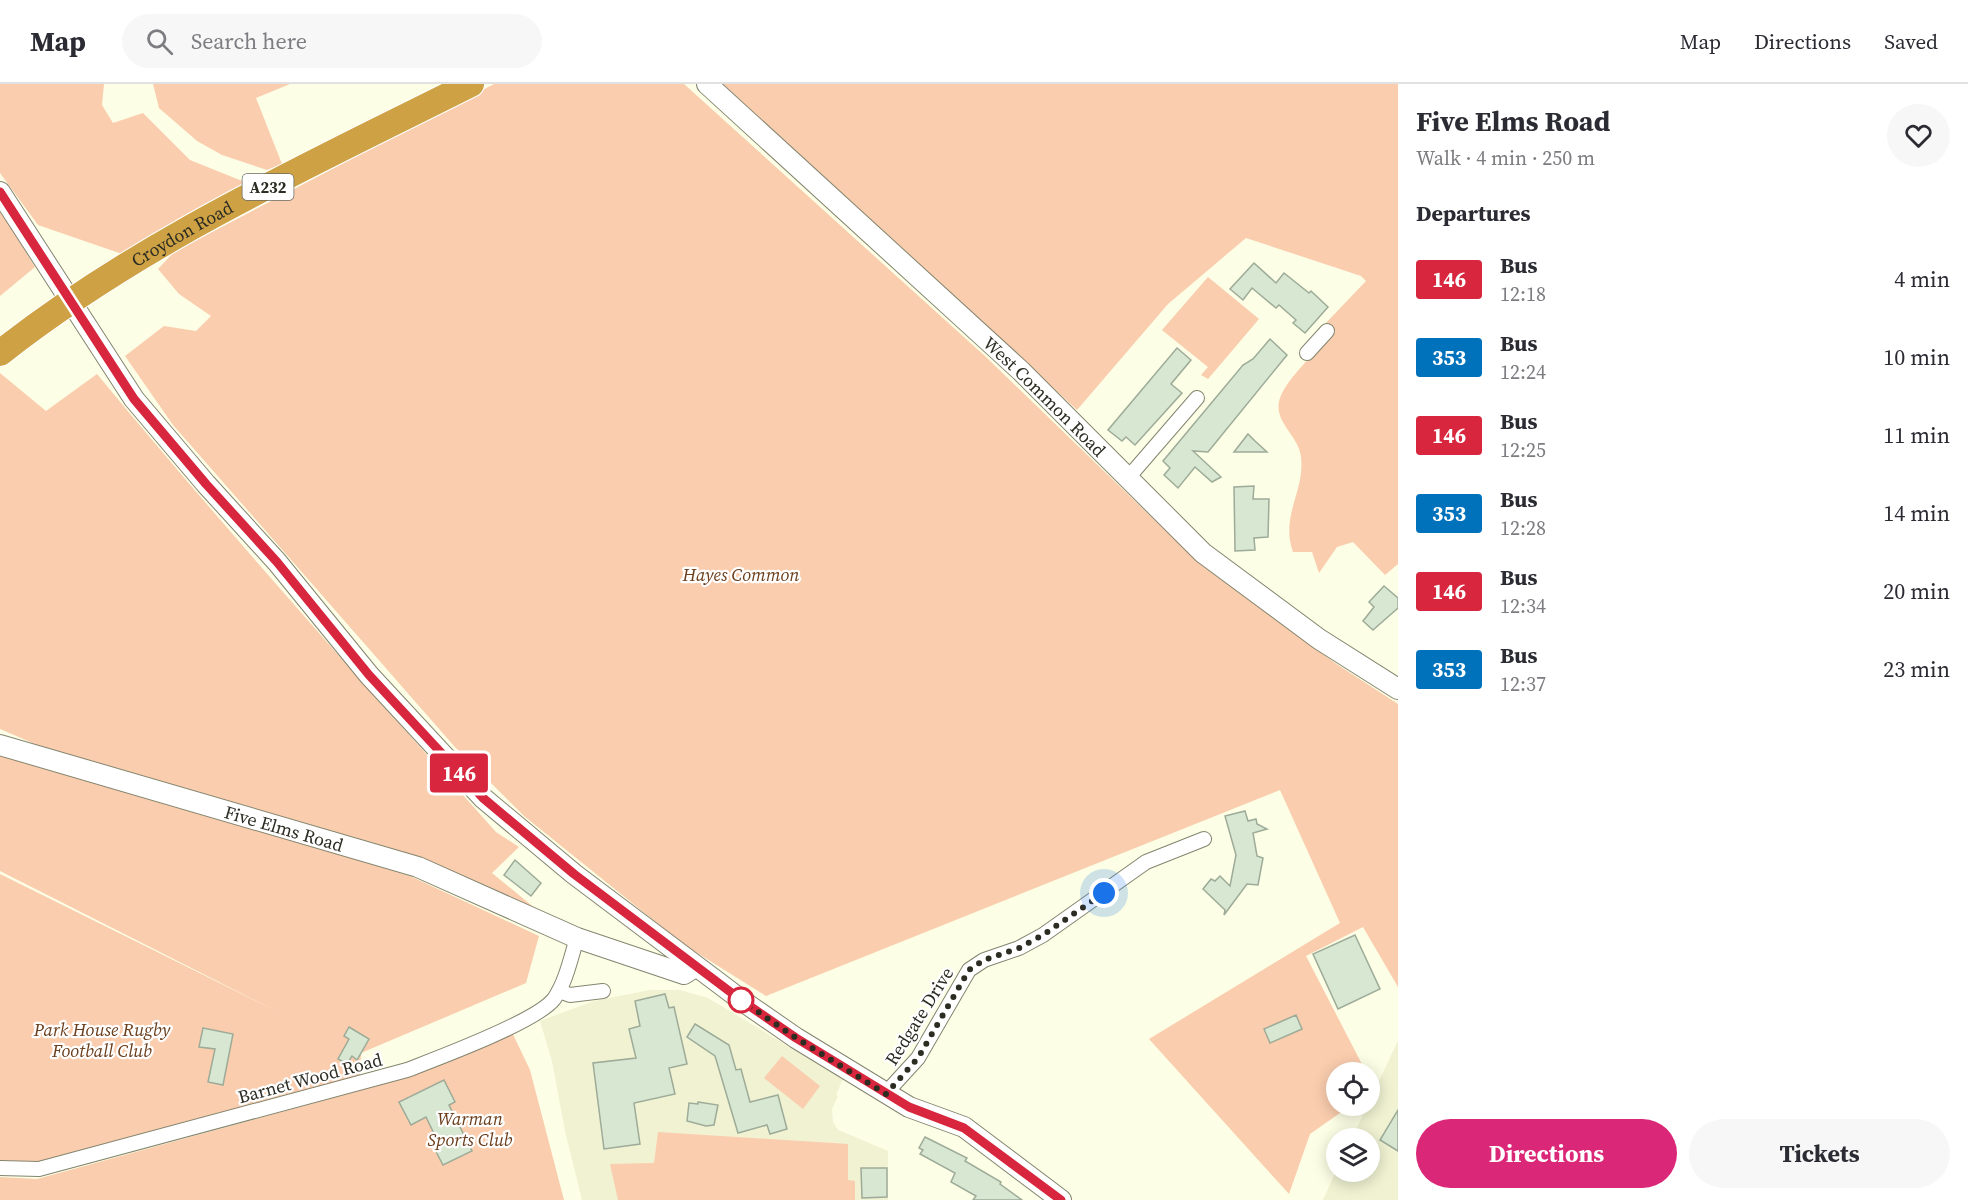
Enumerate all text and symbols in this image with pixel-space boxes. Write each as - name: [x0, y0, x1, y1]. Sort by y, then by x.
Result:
- search box: [122, 14, 542, 68]
- text: Map: [30, 22, 86, 60]
- icon: search: [143, 25, 176, 58]
- text: Search here: [191, 26, 307, 56]
- text: Map: [1680, 27, 1721, 56]
- text: Directions: [1754, 27, 1851, 56]
- text: Saved: [1884, 27, 1938, 56]
- text: Five Elms Road: [1416, 102, 1610, 140]
- button: heart: [1887, 104, 1950, 167]
- text: Walk · 4 min · 250 m: [1416, 144, 1595, 172]
- road number: A232: [242, 174, 294, 200]
- street label: Croydon Road: [126, 194, 237, 272]
- text: Departures: [1416, 198, 1530, 228]
- text: Bus: [1500, 250, 1537, 280]
- text: 4 min: [1894, 264, 1950, 294]
- text: 146: [1432, 265, 1466, 294]
- text: 12:18: [1500, 280, 1546, 308]
- text: Bus: [1500, 328, 1537, 358]
- street label: West Common Road: [978, 330, 1112, 462]
- text: 10 min: [1883, 342, 1950, 372]
- text: 353: [1432, 343, 1466, 372]
- text: 12:24: [1500, 358, 1546, 386]
- text: Bus: [1500, 406, 1537, 436]
- text: 11 min: [1883, 420, 1950, 450]
- text: 146: [1432, 421, 1466, 450]
- text: 12:25: [1500, 436, 1546, 464]
- text: Bus: [1500, 484, 1537, 514]
- text: 14 min: [1883, 498, 1950, 528]
- text: 353: [1432, 499, 1466, 528]
- text: 12:28: [1500, 514, 1546, 542]
- park label: Hayes Common: [682, 562, 799, 587]
- text: Bus: [1500, 562, 1537, 592]
- text: 20 min: [1883, 576, 1950, 606]
- text: 146: [1432, 577, 1466, 606]
- text: 12:34: [1500, 592, 1546, 620]
- text: Bus: [1500, 640, 1537, 670]
- text: 23 min: [1883, 654, 1950, 684]
- text: 353: [1432, 655, 1466, 684]
- text: 12:37: [1500, 670, 1546, 698]
- line badge: 146: [424, 754, 494, 792]
- text: 146: [442, 759, 476, 788]
- street label: Five Elms Road: [222, 799, 347, 857]
- your location: [1089, 878, 1119, 908]
- street label: Redgate Drive: [879, 962, 959, 1070]
- unlabelled marker: [728, 987, 754, 1013]
- park label: Park House Rugby Football Club: [33, 1017, 171, 1063]
- street label: Barnet Wood Road: [235, 1047, 385, 1109]
- map controls: [1326, 1062, 1380, 1182]
- button: locate: [1326, 1062, 1380, 1116]
- park label: Warman Sports Club: [428, 1106, 513, 1152]
- button: Directions: [1416, 1119, 1677, 1188]
- button: Tickets: [1689, 1119, 1950, 1188]
- button: layers: [1326, 1128, 1380, 1182]

